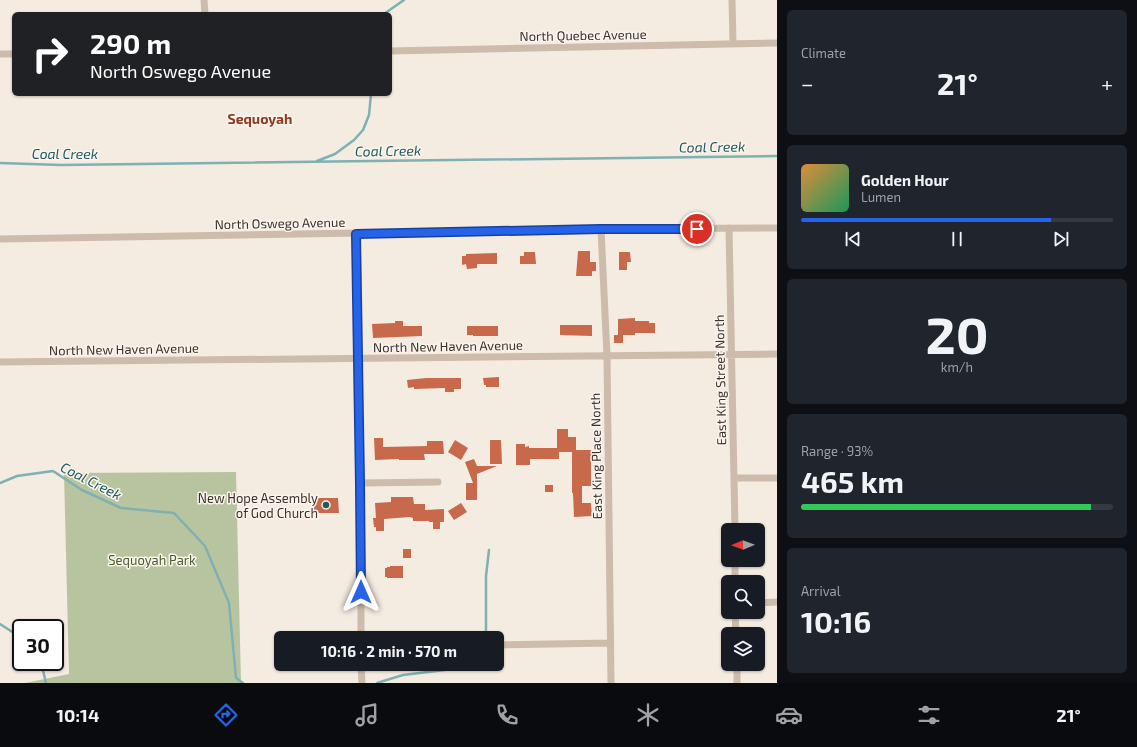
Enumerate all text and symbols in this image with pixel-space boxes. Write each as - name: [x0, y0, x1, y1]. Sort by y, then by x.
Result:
- text: 290 m: [90, 26, 171, 60]
- street label: North Quebec Avenue: [519, 26, 647, 44]
- icon: right: [24, 28, 76, 80]
- text: Climate: [801, 45, 846, 61]
- text: North Oswego Avenue: [90, 60, 271, 82]
- text: 21°: [937, 65, 978, 101]
- text: −: [801, 70, 814, 96]
- text: +: [1101, 70, 1113, 96]
- district label: Sequoyah: [227, 110, 293, 127]
- water label: Coal Creek: [679, 137, 745, 156]
- water label: Coal Creek: [355, 141, 421, 160]
- water label: Coal Creek: [32, 145, 98, 162]
- text: Golden Hour: [861, 171, 949, 189]
- text: Lumen: [861, 189, 901, 205]
- pin: [680, 212, 714, 246]
- street label: North Oswego Avenue: [214, 214, 346, 232]
- icon: arrive: [686, 218, 708, 240]
- icon: previous: [842, 228, 864, 250]
- icon: pause: [946, 228, 968, 250]
- icon: next: [1050, 228, 1072, 250]
- text: 20: [925, 302, 989, 364]
- street label: East King Street North: [711, 314, 729, 446]
- street label: North New Haven Avenue: [373, 337, 523, 355]
- street label: North New Haven Avenue: [49, 340, 199, 358]
- text: km/h: [941, 359, 973, 375]
- street label: East King Place North: [587, 393, 605, 519]
- text: Range · 93%: [801, 443, 873, 459]
- water label: Coal Creek: [58, 458, 125, 503]
- text: 465 km: [801, 463, 904, 499]
- place label: New Hope Assembly of God Church: [198, 490, 318, 521]
- marker: New Hope Assembly of God Church: [321, 500, 331, 510]
- north arrow: [721, 523, 765, 567]
- map controls: [721, 523, 765, 671]
- park label: Sequoyah Park: [108, 552, 196, 568]
- position arrow: [340, 571, 382, 613]
- button: search: [721, 575, 765, 619]
- text: Arrival: [801, 583, 841, 599]
- text: 10:16: [801, 603, 871, 639]
- speed limit sign: 30: [12, 619, 64, 671]
- button: layers: [721, 627, 765, 671]
- text: 10:16 · 2 min · 570 m: [321, 642, 457, 660]
- icon: directions: [212, 701, 240, 729]
- icon: music: [353, 701, 381, 729]
- icon: phone: [493, 701, 521, 729]
- icon: climate: [634, 701, 662, 729]
- icon: car: [775, 701, 803, 729]
- icon: filters: [915, 701, 943, 729]
- text: 10:14: [56, 704, 99, 726]
- text: 21°: [1056, 704, 1081, 726]

